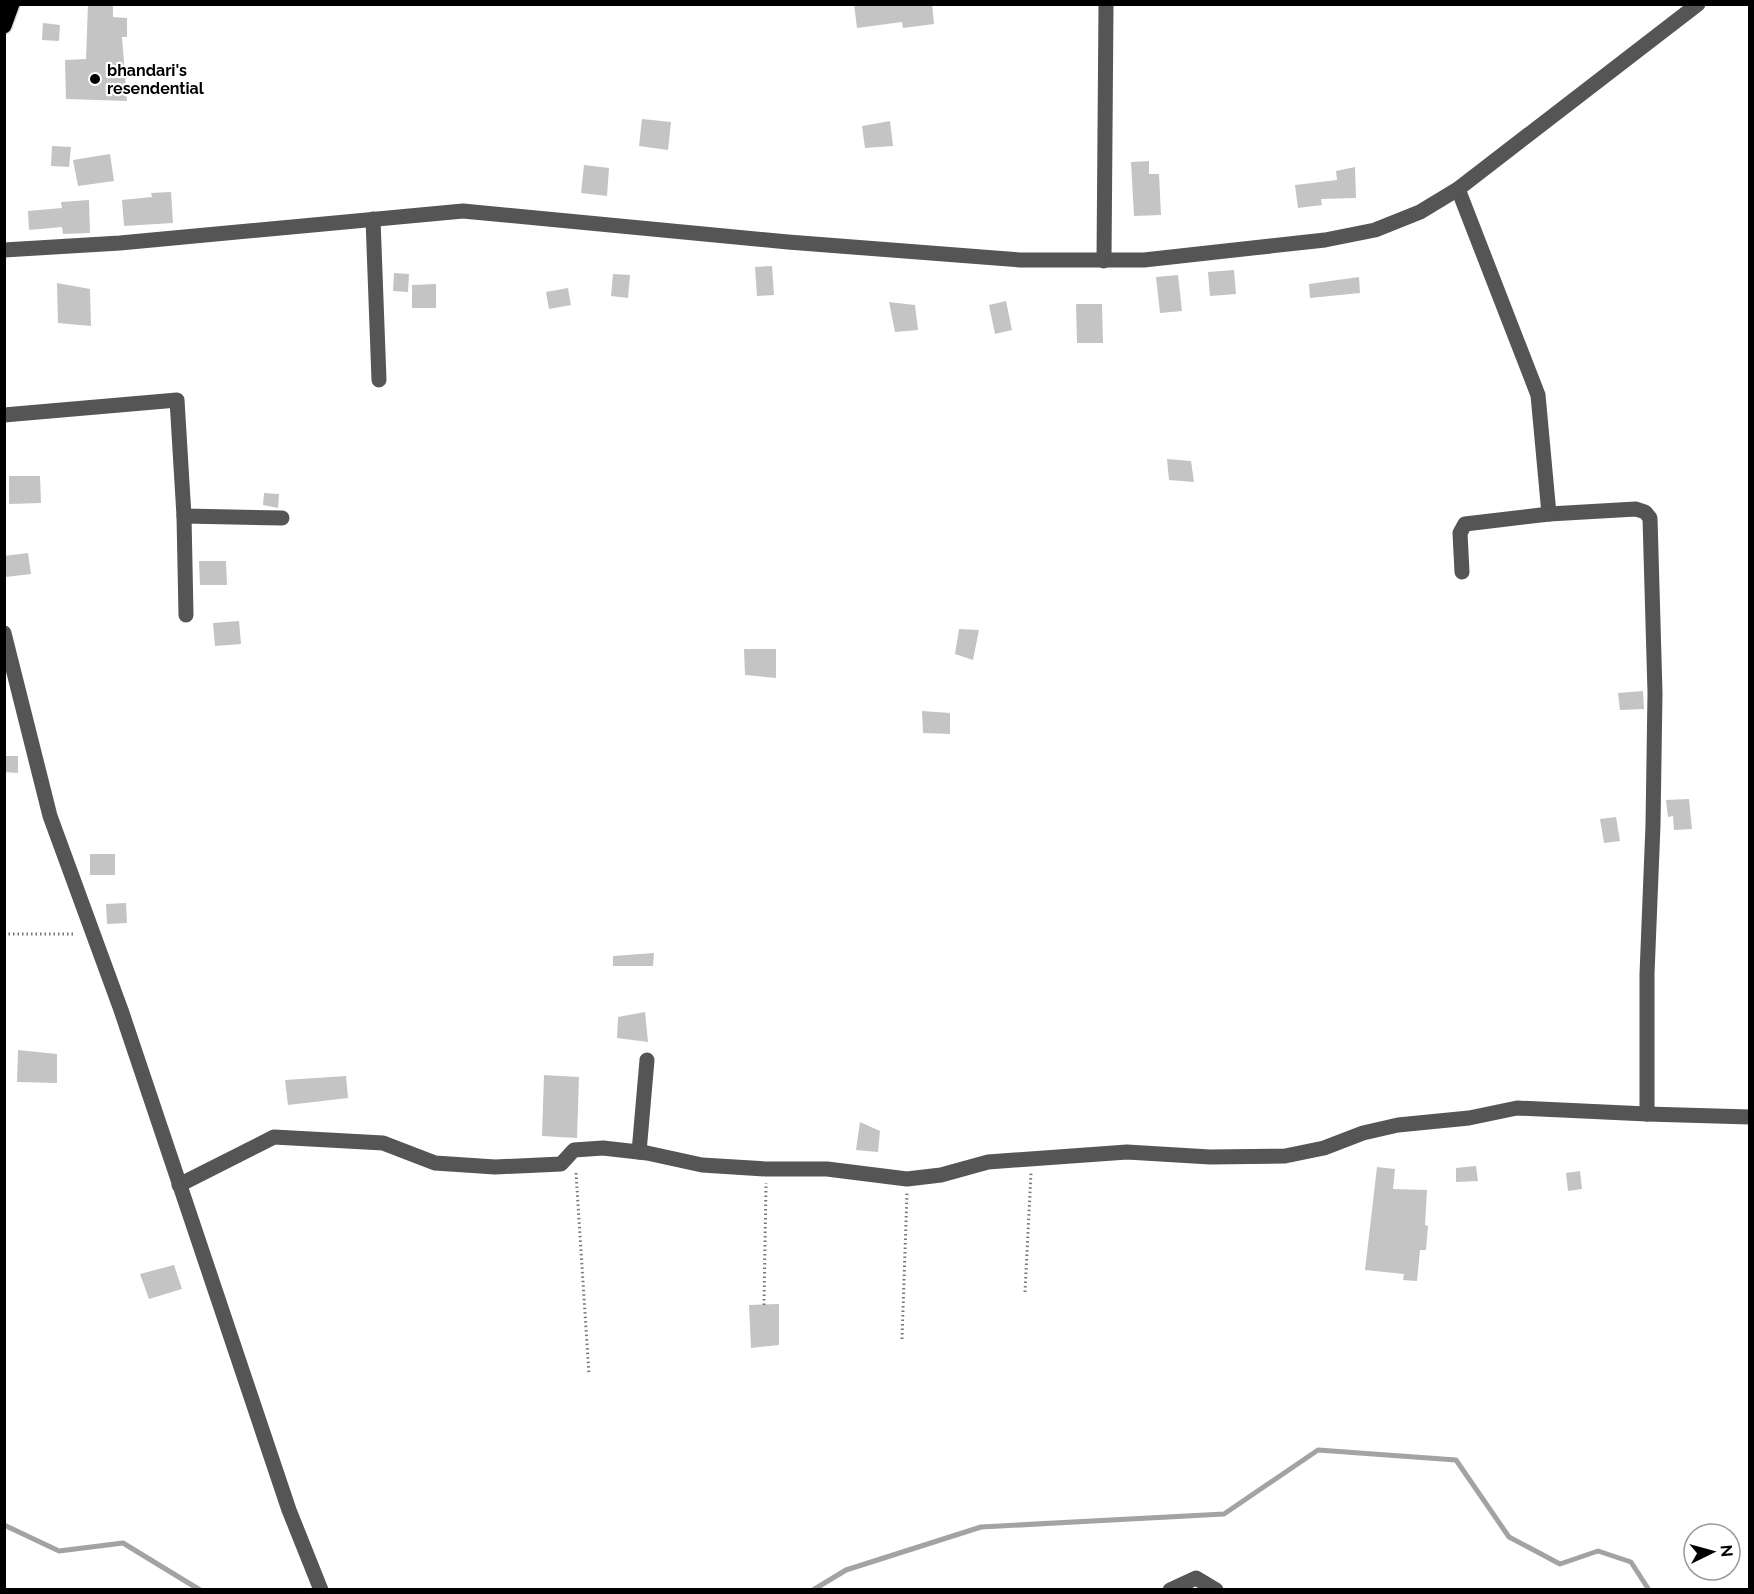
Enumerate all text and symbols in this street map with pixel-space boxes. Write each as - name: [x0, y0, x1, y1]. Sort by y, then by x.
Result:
- place label: bhandari's resendential: [107, 61, 205, 98]
- marker: bhandari's resendential: [88, 72, 102, 86]
- north arrow: [1682, 1522, 1742, 1582]
- text: N: [1716, 1544, 1736, 1558]

